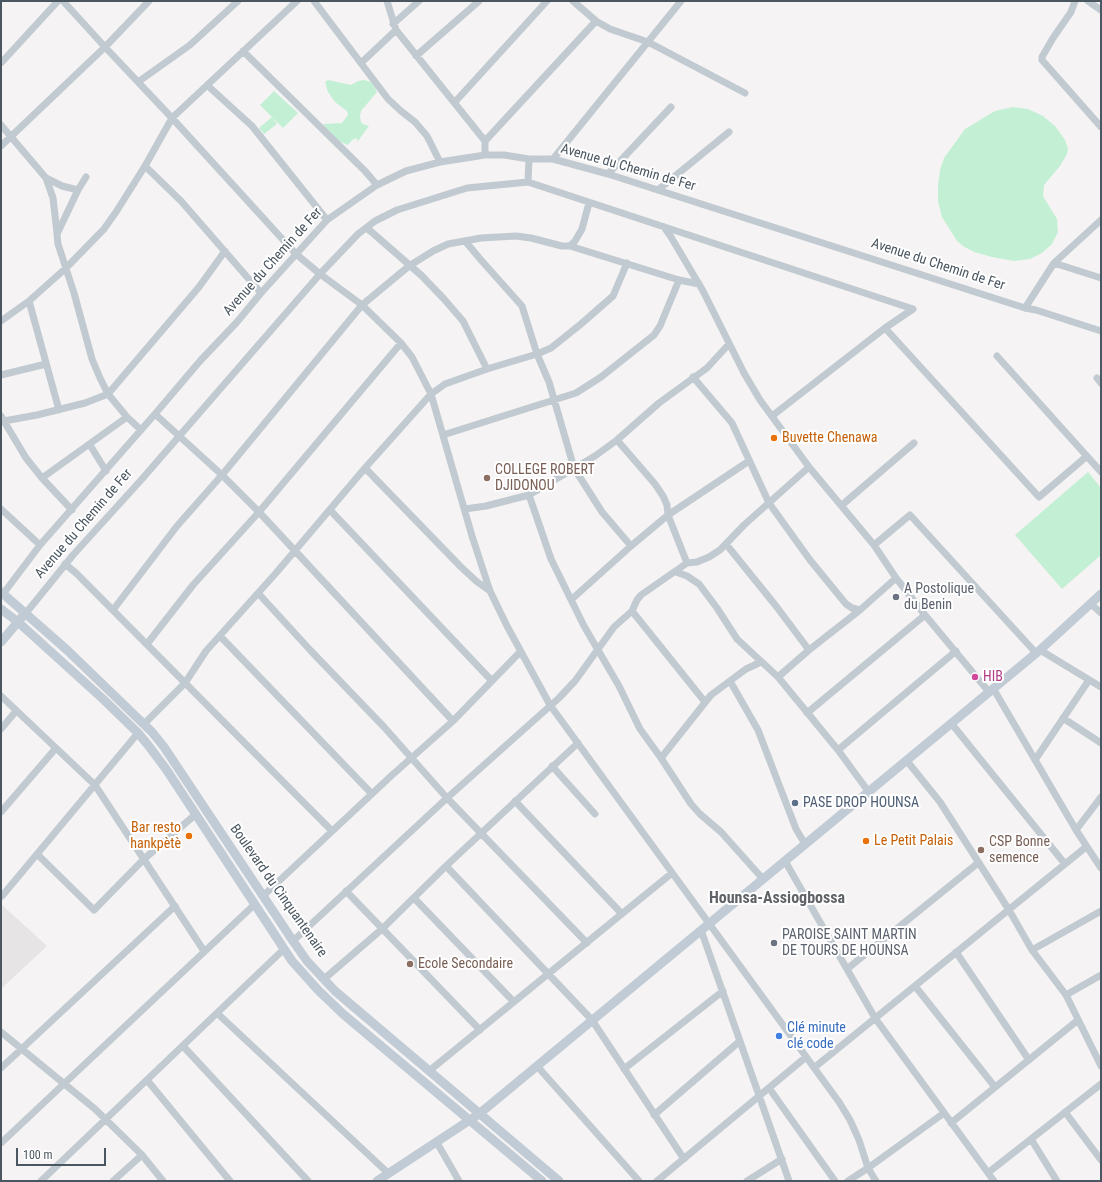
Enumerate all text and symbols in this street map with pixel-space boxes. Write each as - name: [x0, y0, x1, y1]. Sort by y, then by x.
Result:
- street label: Avenue du Chemin de Fer: [559, 141, 697, 195]
- street label: Avenue du Chemin de Fer: [220, 205, 326, 319]
- street label: Avenue du Chemin de Fer: [869, 235, 1007, 295]
- place label: Buvette Chenawa: [782, 430, 877, 446]
- marker: Buvette Chenawa: [769, 433, 779, 443]
- place label: COLLEGE ROBERT DJIDONOU: [495, 462, 595, 494]
- street label: Avenue du Chemin de Fer: [32, 466, 136, 582]
- marker: COLLEGE ROBERT DJIDONOU: [482, 473, 492, 483]
- place label: A Postolique du Benin: [904, 581, 974, 614]
- marker: A Postolique du Benin: [891, 592, 901, 602]
- place label: HIB: [983, 669, 1003, 685]
- marker: HIB: [970, 672, 980, 682]
- place label: PASE DROP HOUNSA: [803, 795, 919, 811]
- marker: PASE DROP HOUNSA: [790, 798, 800, 808]
- place label: Bar resto hankpètè: [130, 820, 181, 852]
- street label: Boulevard du Cinquantenaire: [226, 821, 330, 961]
- marker: Bar resto hankpètè: [184, 831, 194, 841]
- place label: Le Petit Palais: [874, 833, 953, 849]
- place label: CSP Bonne semence: [989, 834, 1050, 866]
- marker: Le Petit Palais: [861, 836, 871, 846]
- marker: CSP Bonne semence: [976, 845, 986, 855]
- district label: Hounsa-Assiogbossa: [709, 889, 845, 909]
- place label: PAROISE SAINT MARTIN DE TOURS DE HOUNSA: [782, 927, 917, 960]
- marker: PAROISE SAINT MARTIN DE TOURS DE HOUNSA: [769, 938, 779, 948]
- place label: Ecole Secondaire: [418, 956, 513, 972]
- marker: Ecole Secondaire: [405, 959, 415, 969]
- place label: Clé minute clé code: [787, 1020, 846, 1052]
- marker: Clé minute clé code: [774, 1031, 784, 1041]
- scale bar: [18, 1140, 108, 1166]
- text: 100 m: [23, 1148, 53, 1162]

